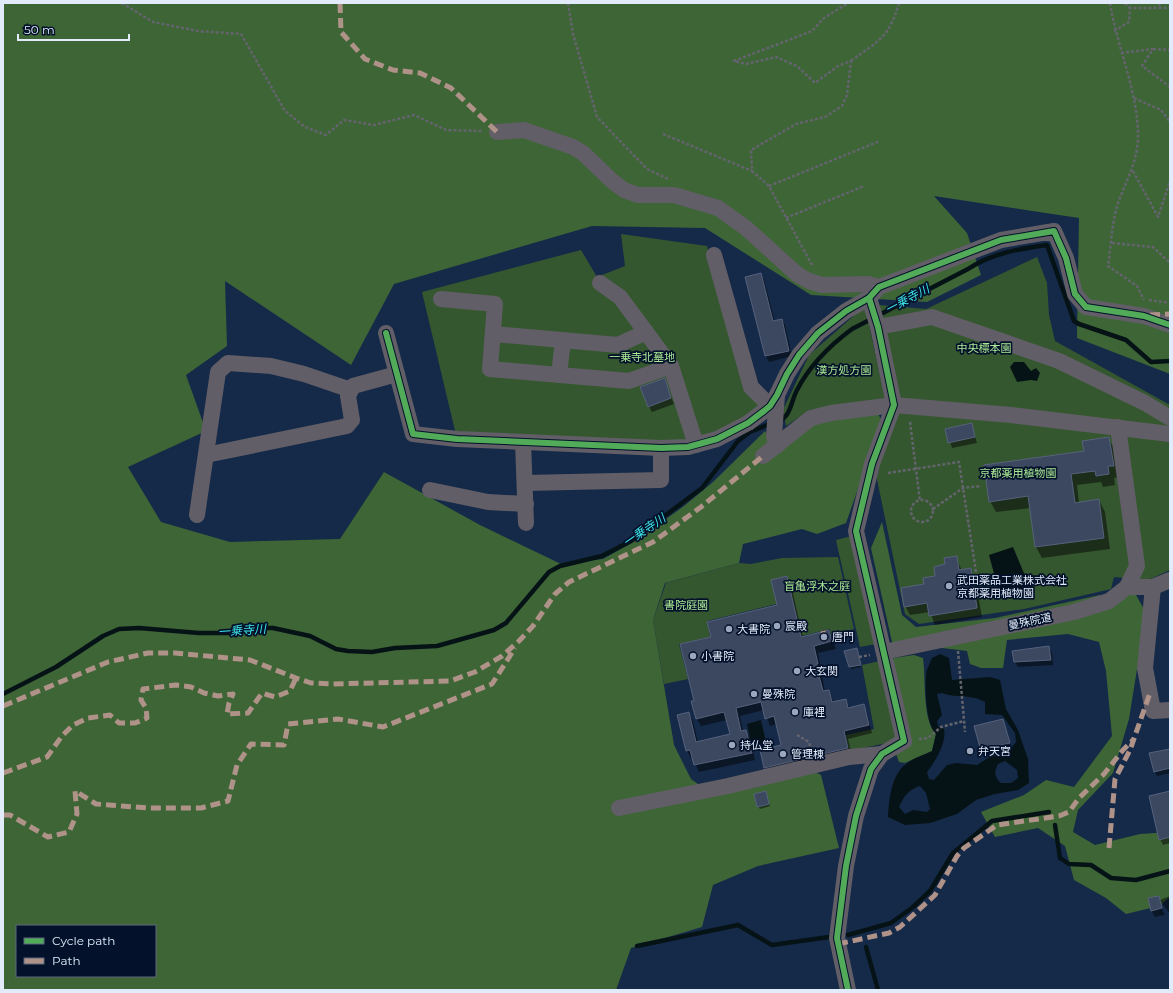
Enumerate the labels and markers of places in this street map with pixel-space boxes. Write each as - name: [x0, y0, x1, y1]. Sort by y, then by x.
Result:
- place label: 武田薬品工業株式会社 京都薬用植物園: [957, 573, 1067, 600]
- marker: 武田薬品工業株式会社 京都薬用植物園: [944, 581, 954, 591]
- place label: 宸殿: [785, 619, 807, 633]
- marker: 宸殿: [772, 621, 782, 631]
- place label: 大書院: [737, 622, 770, 636]
- marker: 大書院: [724, 624, 734, 634]
- place label: 唐門: [832, 630, 854, 644]
- marker: 唐門: [819, 632, 829, 642]
- place label: 小書院: [701, 649, 734, 663]
- marker: 小書院: [688, 651, 698, 661]
- place label: 大玄関: [805, 664, 838, 678]
- marker: 大玄関: [792, 666, 802, 676]
- place label: 曼殊院: [762, 687, 795, 701]
- marker: 曼殊院: [749, 689, 759, 699]
- place label: 庫裡: [803, 705, 825, 719]
- marker: 庫裡: [790, 707, 800, 717]
- place label: 持仏堂: [740, 738, 773, 752]
- marker: 持仏堂: [727, 740, 737, 750]
- place label: 弁天宮: [978, 744, 1011, 758]
- marker: 弁天宮: [965, 746, 975, 756]
- place label: 管理棟: [791, 747, 824, 761]
- marker: 管理棟: [778, 749, 788, 759]

